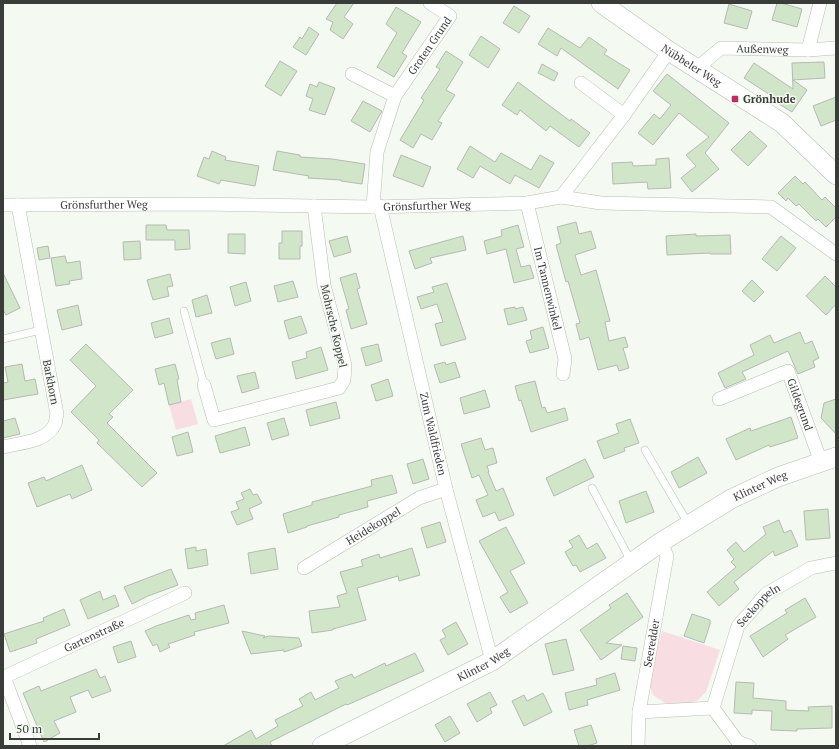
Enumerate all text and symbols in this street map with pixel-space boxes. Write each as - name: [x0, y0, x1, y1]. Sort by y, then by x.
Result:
- street label: Groten Grund: [405, 14, 454, 77]
- street label: Nübbeler Weg: [659, 41, 724, 90]
- street label: Außenweg: [736, 41, 789, 57]
- place label: Grönhude: [743, 92, 796, 106]
- marker: Grönhude: [730, 94, 740, 104]
- street label: Grönsfurther Weg: [60, 197, 148, 212]
- street label: Grönsfurther Weg: [383, 197, 471, 214]
- street label: Im Tannenwinkel: [531, 245, 565, 332]
- street label: Mohrsche Koppel: [318, 283, 350, 369]
- street label: Barkhorn: [40, 358, 62, 406]
- street label: Gildegrund: [784, 376, 816, 433]
- street label: Zum Waldfrieden: [417, 391, 450, 477]
- street label: Klinter Weg: [731, 467, 789, 504]
- street label: Heidekoppel: [343, 504, 403, 548]
- street label: Seekoppeln: [733, 580, 783, 630]
- street label: Gartenstraße: [62, 615, 127, 655]
- street label: Seeredder: [640, 617, 663, 668]
- street label: Klinter Weg: [455, 644, 512, 684]
- scale bar: [10, 715, 99, 741]
- text: 50 m: [16, 721, 43, 736]

